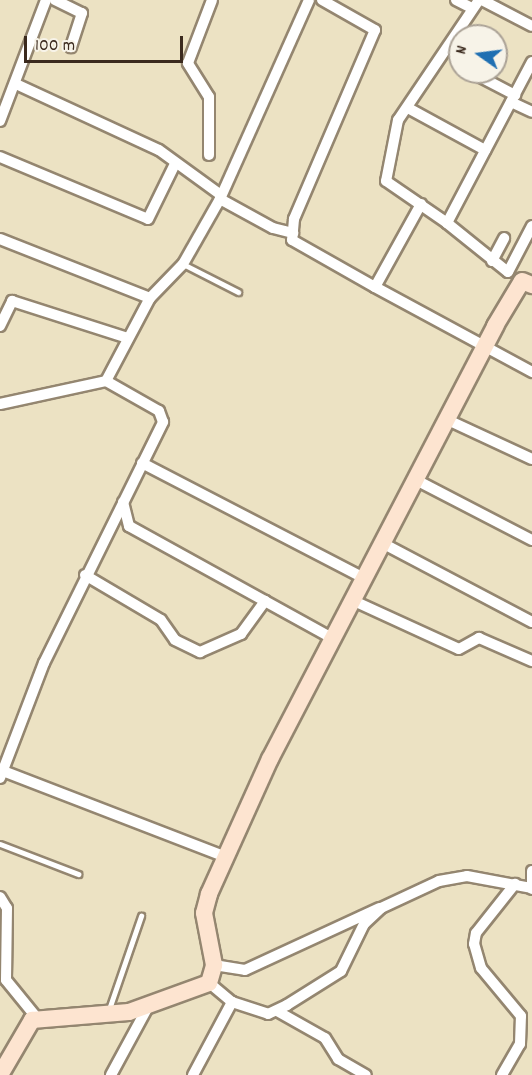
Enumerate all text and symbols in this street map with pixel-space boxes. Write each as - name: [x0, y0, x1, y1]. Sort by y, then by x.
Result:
- scale bar: [27, 24, 186, 62]
- north arrow: [448, 24, 508, 84]
- text: 100 m: [35, 34, 75, 59]
- text: N: [450, 43, 474, 57]

